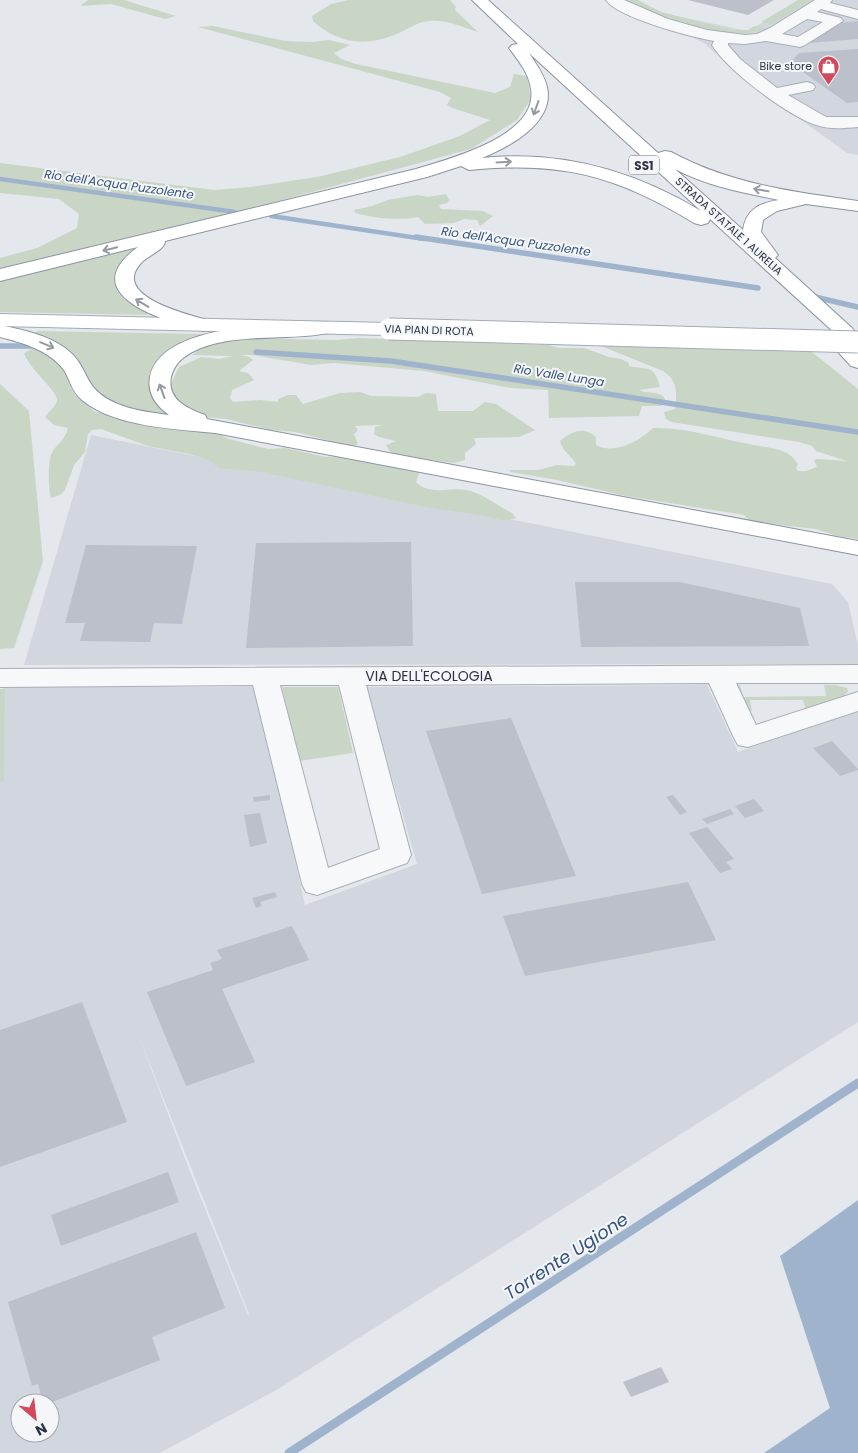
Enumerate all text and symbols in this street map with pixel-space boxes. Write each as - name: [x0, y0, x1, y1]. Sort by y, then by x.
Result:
- shop icon: Bike store: [816, 54, 840, 85]
- place label: Bike store: [759, 58, 812, 74]
- one-way arrow: [531, 100, 540, 115]
- road number: SS1: [629, 156, 659, 174]
- one-way arrow: [496, 157, 512, 167]
- water label: Rio dell'Acqua Puzzolente: [43, 165, 195, 203]
- street label: STRADA STATALE 1 AURELIA: [672, 173, 787, 279]
- one-way arrow: [753, 184, 769, 194]
- water label: Rio dell'Acqua Puzzolente: [440, 222, 592, 260]
- one-way arrow: [102, 245, 118, 254]
- one-way arrow: [136, 297, 150, 307]
- street label: VIA PIAN DI ROTA: [384, 320, 475, 340]
- one-way arrow: [39, 341, 54, 351]
- water label: Rio Valle Lunga: [513, 359, 605, 391]
- one-way arrow: [157, 384, 166, 399]
- street label: VIA DELL'ECOLOGIA: [365, 666, 493, 686]
- water label: Torrente Ugione: [499, 1206, 633, 1306]
- north arrow: [10, 1393, 60, 1443]
- text: N: [32, 1418, 50, 1441]

